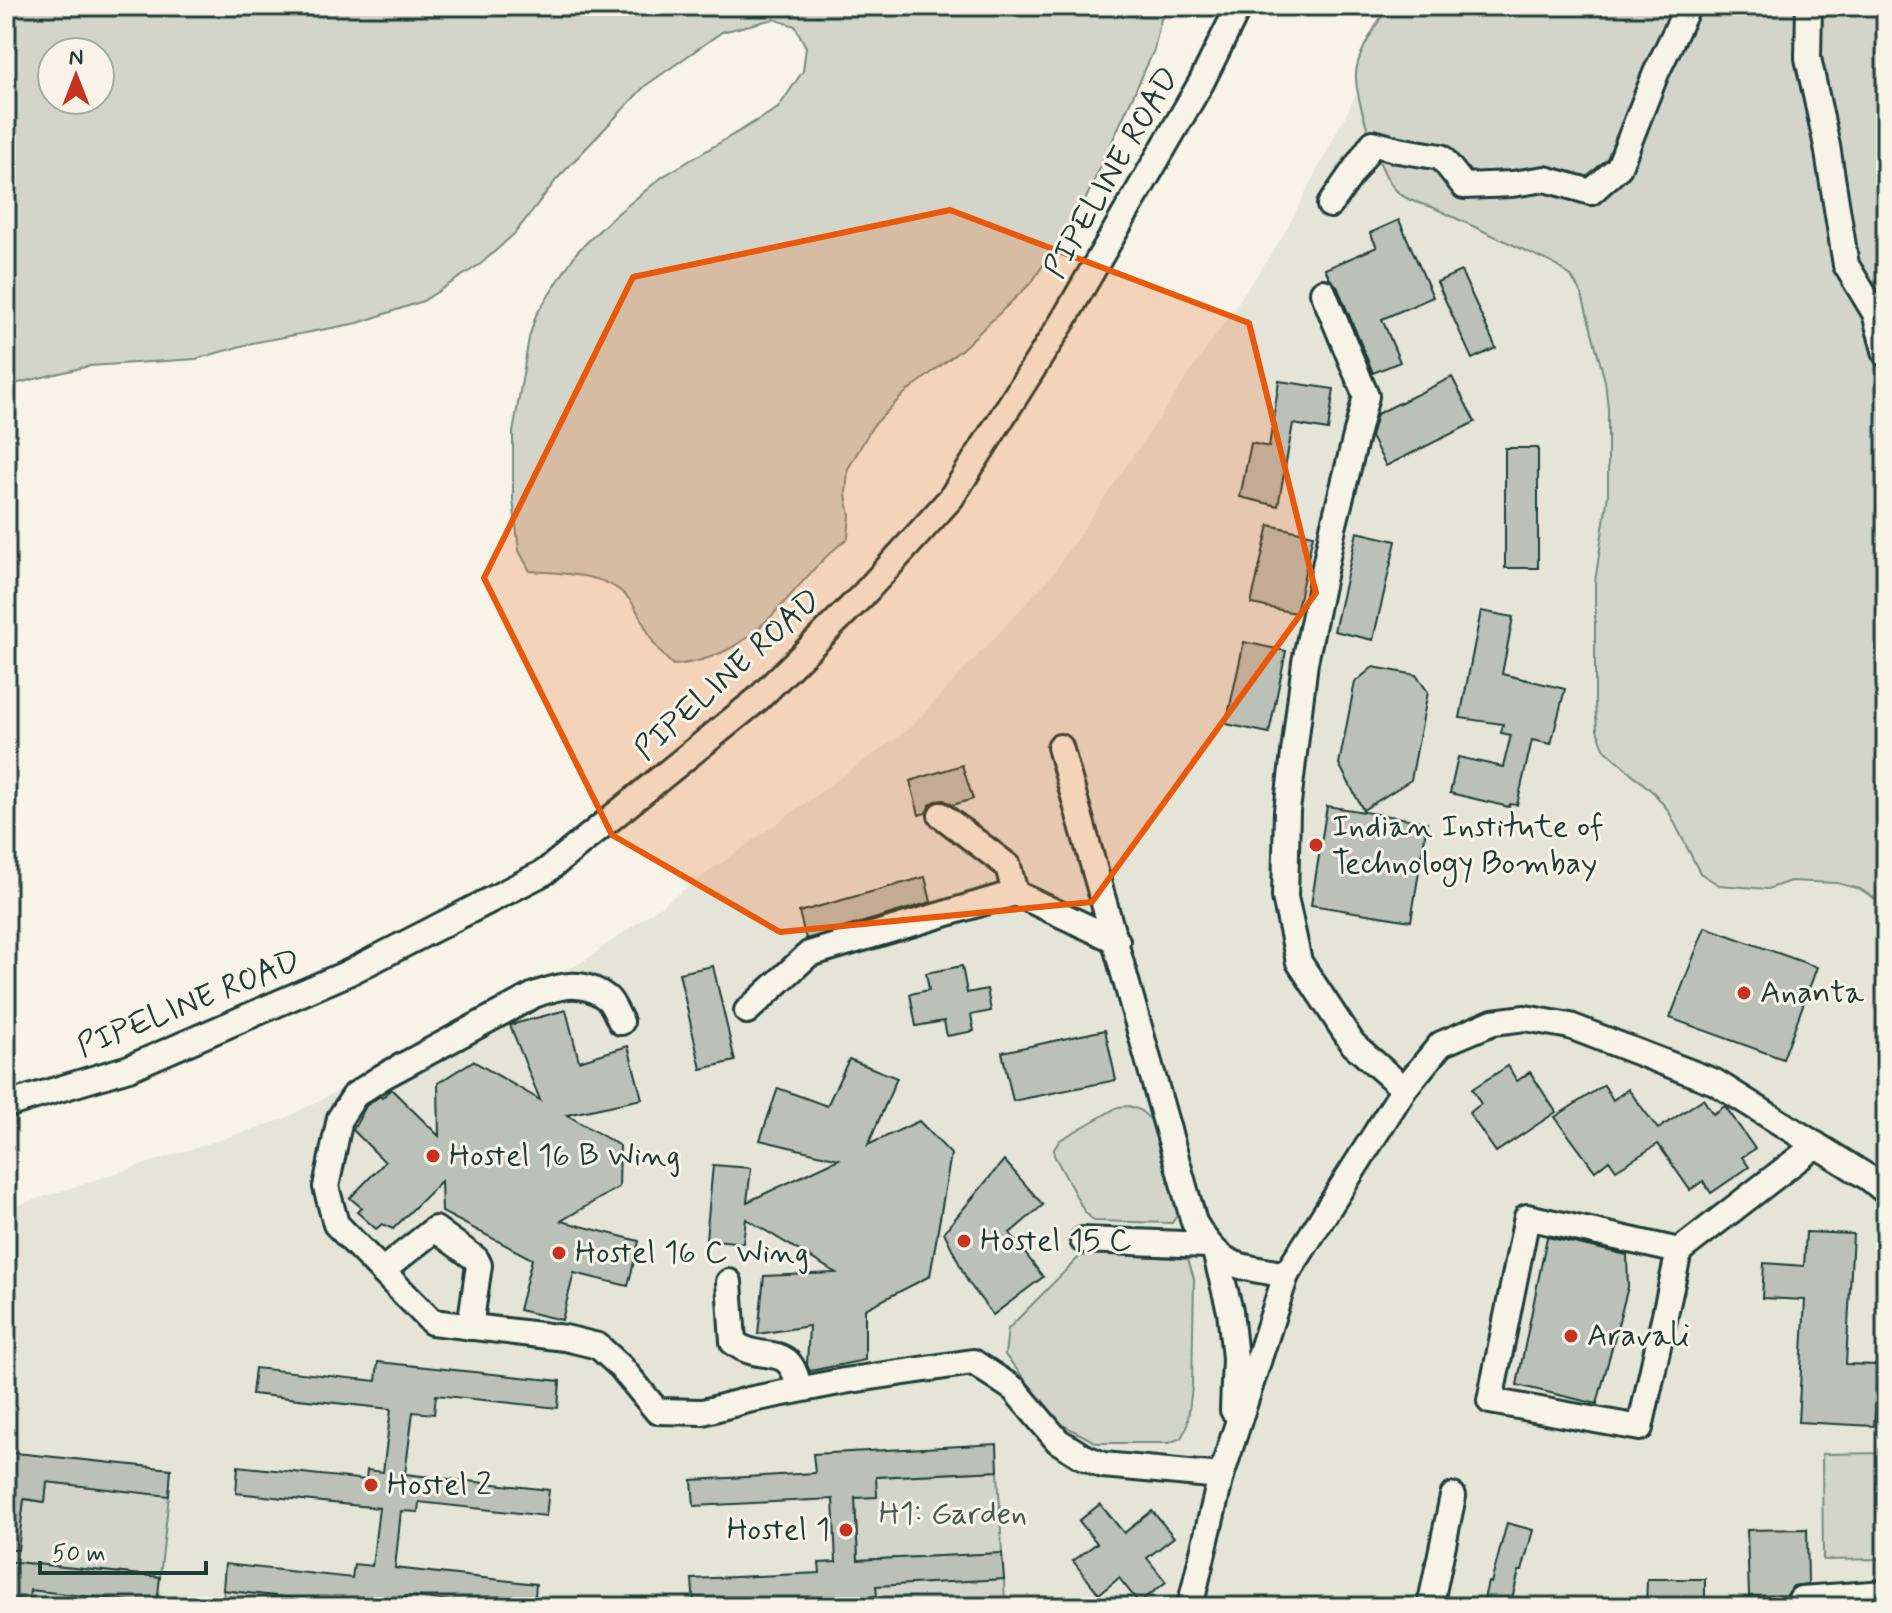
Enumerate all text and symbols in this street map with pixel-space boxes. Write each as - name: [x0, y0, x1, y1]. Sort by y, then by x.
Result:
- north arrow: [36, 36, 116, 116]
- text: N: [69, 44, 83, 72]
- street label: PIPELINE ROAD: [1034, 60, 1190, 286]
- street label: PIPELINE ROAD: [626, 580, 830, 770]
- place label: Indian Institute of Technology Bombay: [1332, 806, 1604, 887]
- marker: Indian Institute of Technology Bombay: [1307, 836, 1325, 854]
- street label: PIPELINE ROAD: [71, 940, 307, 1068]
- place label: Ananta: [1760, 972, 1865, 1014]
- marker: Ananta: [1735, 984, 1753, 1002]
- place label: Hostel 16 B Wing: [449, 1135, 680, 1177]
- marker: Hostel 16 B Wing: [424, 1147, 442, 1165]
- place label: Hostel 15 C: [980, 1220, 1132, 1262]
- place label: Hostel 16 C Wing: [575, 1232, 809, 1274]
- marker: Hostel 15 C: [955, 1232, 973, 1250]
- marker: Hostel 16 C Wing: [550, 1244, 568, 1262]
- place label: Aravali: [1587, 1315, 1690, 1357]
- marker: Aravali: [1562, 1327, 1580, 1345]
- place label: Hostel 2: [387, 1464, 492, 1506]
- marker: Hostel 2: [362, 1476, 380, 1494]
- park label: H1: Garden: [879, 1493, 1027, 1535]
- place label: Hostel 1: [727, 1509, 830, 1551]
- marker: Hostel 1: [837, 1521, 855, 1539]
- scale bar: [40, 1525, 206, 1575]
- text: 50 m: [52, 1539, 106, 1570]

